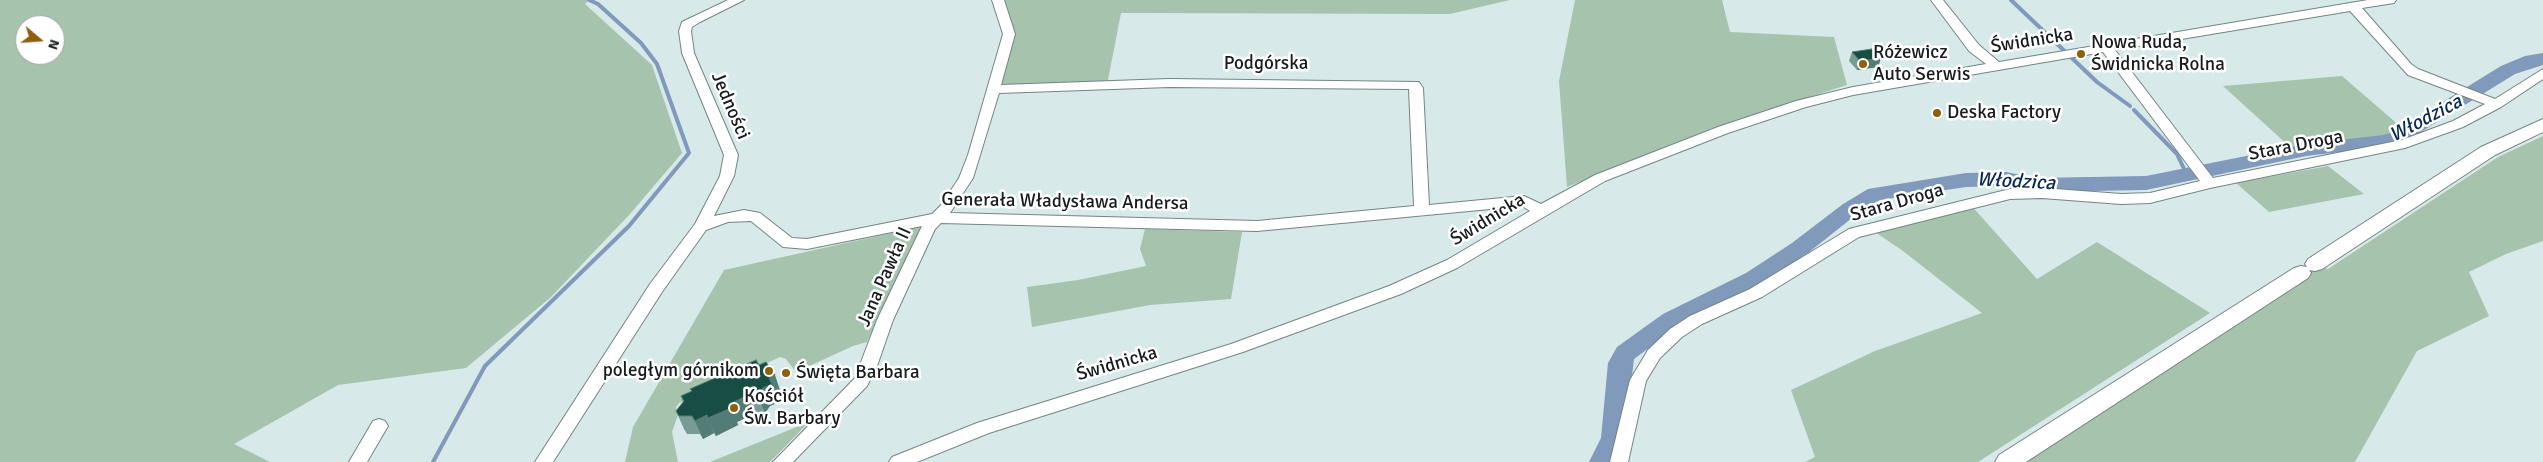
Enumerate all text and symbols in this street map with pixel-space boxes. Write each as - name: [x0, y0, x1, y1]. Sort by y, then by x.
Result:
- north arrow: [15, 15, 65, 65]
- street label: Świdnicka: [1989, 23, 2075, 59]
- place label: Nowa Ruda, Świdnicka Rolna: [2091, 32, 2225, 76]
- text: N: [44, 37, 63, 52]
- place label: Różewicz Auto Serwis: [1873, 42, 1970, 86]
- marker: Nowa Ruda, Świdnicka Rolna: [2075, 48, 2087, 60]
- street label: Podgórska: [1224, 53, 1308, 75]
- marker: Różewicz Auto Serwis: [1857, 58, 1869, 70]
- street label: Jedności: [706, 69, 754, 143]
- water label: Włodzica: [2386, 90, 2466, 148]
- place label: Deska Factory: [1947, 102, 2061, 124]
- marker: Deska Factory: [1931, 107, 1943, 119]
- street label: Stara Droga: [2247, 126, 2345, 166]
- water label: Włodzica: [1976, 168, 2056, 196]
- street label: Stara Droga: [1848, 179, 1946, 227]
- street label: Generała Władysława Andersa: [941, 188, 1189, 216]
- street label: Świdnicka: [1447, 189, 1529, 251]
- street label: Jana Pawła II: [853, 224, 917, 330]
- street label: Świdnicka: [1074, 342, 1160, 386]
- place label: poległym górnikom: [603, 360, 759, 382]
- place label: Święta Barbara: [796, 362, 920, 384]
- marker: poległym górnikom: [763, 365, 775, 377]
- marker: Święta Barbara: [780, 367, 792, 379]
- place label: Kościół Św. Barbary: [744, 386, 840, 430]
- marker: Kościół Św. Barbary: [728, 402, 740, 414]

